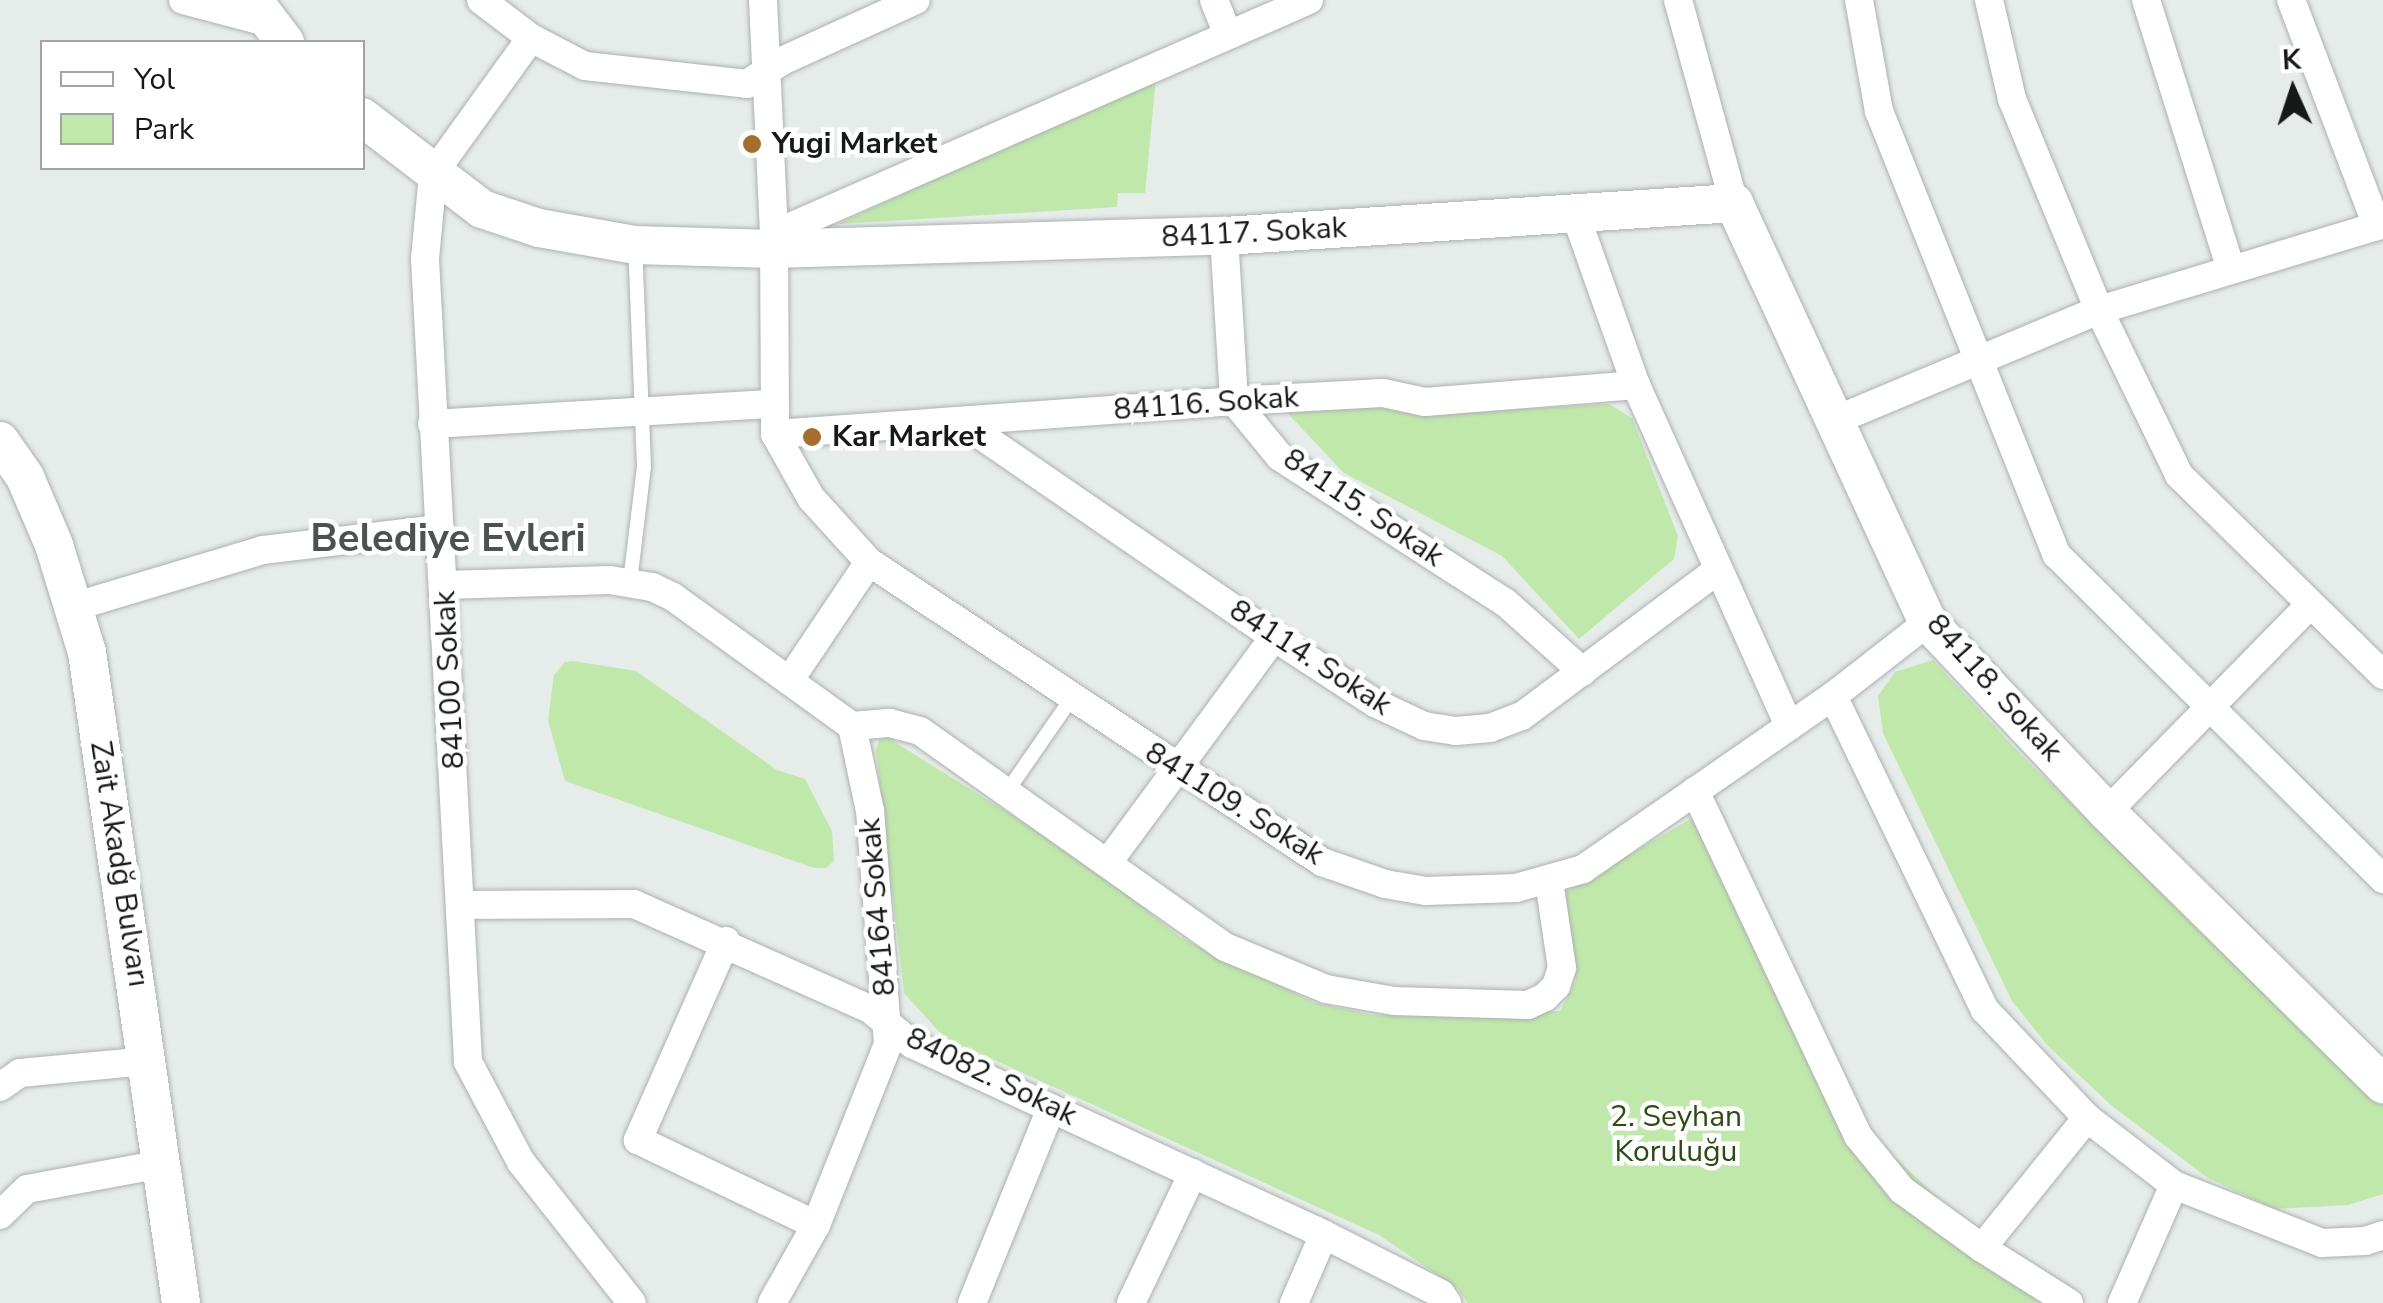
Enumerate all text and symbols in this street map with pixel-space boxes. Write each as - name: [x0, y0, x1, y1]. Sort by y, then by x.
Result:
- legend: [40, 40, 365, 170]
- north arrow: [2243, 40, 2343, 140]
- text: K: [2281, 41, 2302, 80]
- text: Yol: [134, 59, 175, 100]
- text: Park: [134, 109, 194, 150]
- place label: Yugi Market: [772, 126, 937, 162]
- marker: Yugi Market: [741, 133, 763, 155]
- street label: 84117. Sokak: [1160, 210, 1348, 256]
- street label: 84116. Sokak: [1112, 380, 1300, 428]
- place label: Kar Market: [832, 419, 986, 455]
- marker: Kar Market: [801, 426, 823, 448]
- street label: 84115. Sokak: [1276, 441, 1450, 575]
- district label: Belediye Evleri: [310, 514, 586, 562]
- street label: 84100 Sokak: [427, 590, 473, 770]
- street label: 84114. Sokak: [1222, 592, 1398, 724]
- street label: 84118. Sokak: [1919, 607, 2069, 769]
- street label: 841109. Sokak: [1138, 735, 1330, 873]
- street label: Zait Akadğ Bulvarı: [82, 739, 156, 989]
- street label: 84164 Sokak: [852, 816, 904, 998]
- street label: 84082. Sokak: [900, 1020, 1082, 1134]
- park label: 2. Seyhan Koruluğu: [1610, 1099, 1742, 1170]

